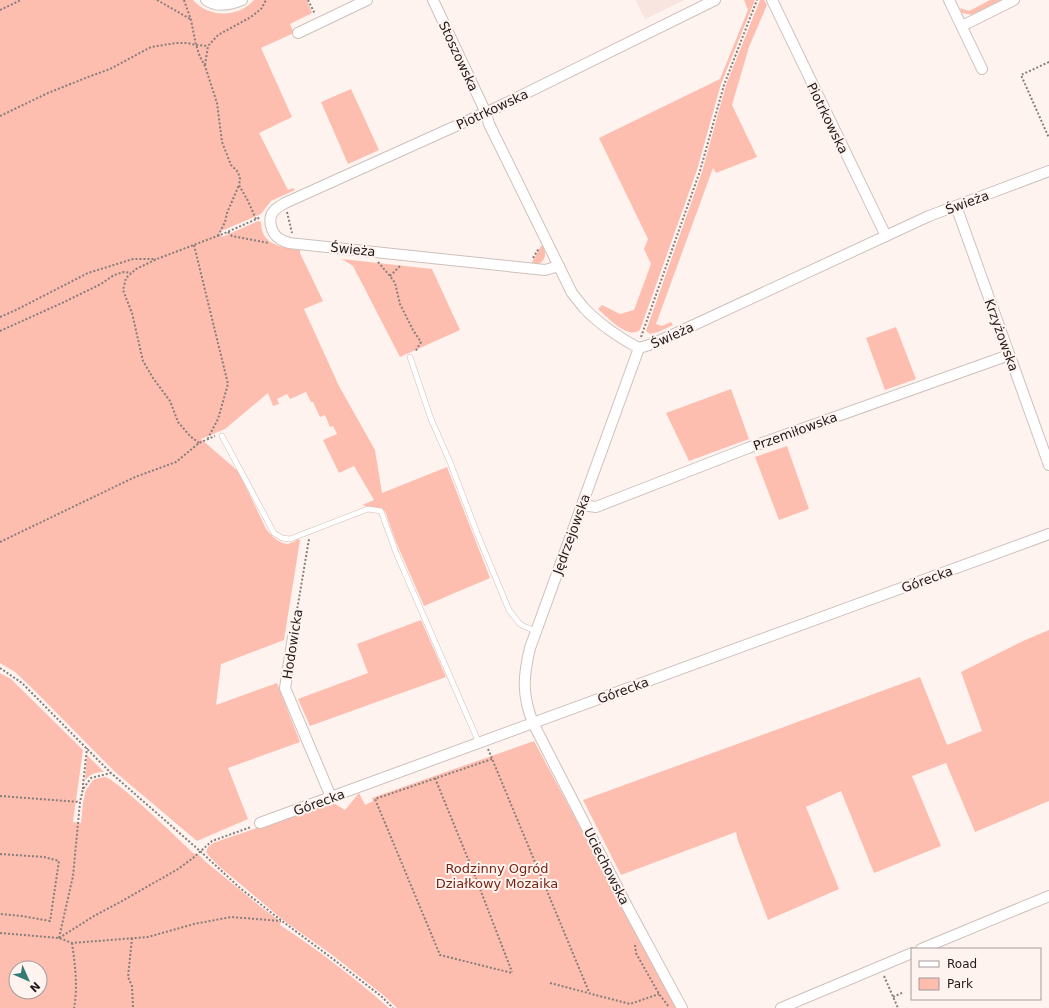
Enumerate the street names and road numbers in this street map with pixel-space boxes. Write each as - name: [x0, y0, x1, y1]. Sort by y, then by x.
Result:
- street label: Stoszowska: [436, 19, 481, 94]
- street label: Piotrkowska: [804, 80, 851, 156]
- street label: Piotrkowska: [454, 86, 530, 133]
- street label: Świeża: [943, 188, 991, 217]
- street label: Świeża: [330, 240, 376, 259]
- street label: Krzyżowska: [982, 297, 1022, 373]
- street label: Świeża: [648, 319, 696, 352]
- street label: Przemiłowska: [751, 409, 839, 454]
- street label: Jędrzejowska: [550, 492, 593, 577]
- street label: Górecka: [899, 563, 955, 596]
- street label: Hodowicka: [280, 608, 305, 680]
- street label: Górecka: [595, 674, 651, 707]
- street label: Górecka: [291, 786, 347, 819]
- street label: Uciechowska: [581, 825, 632, 907]

